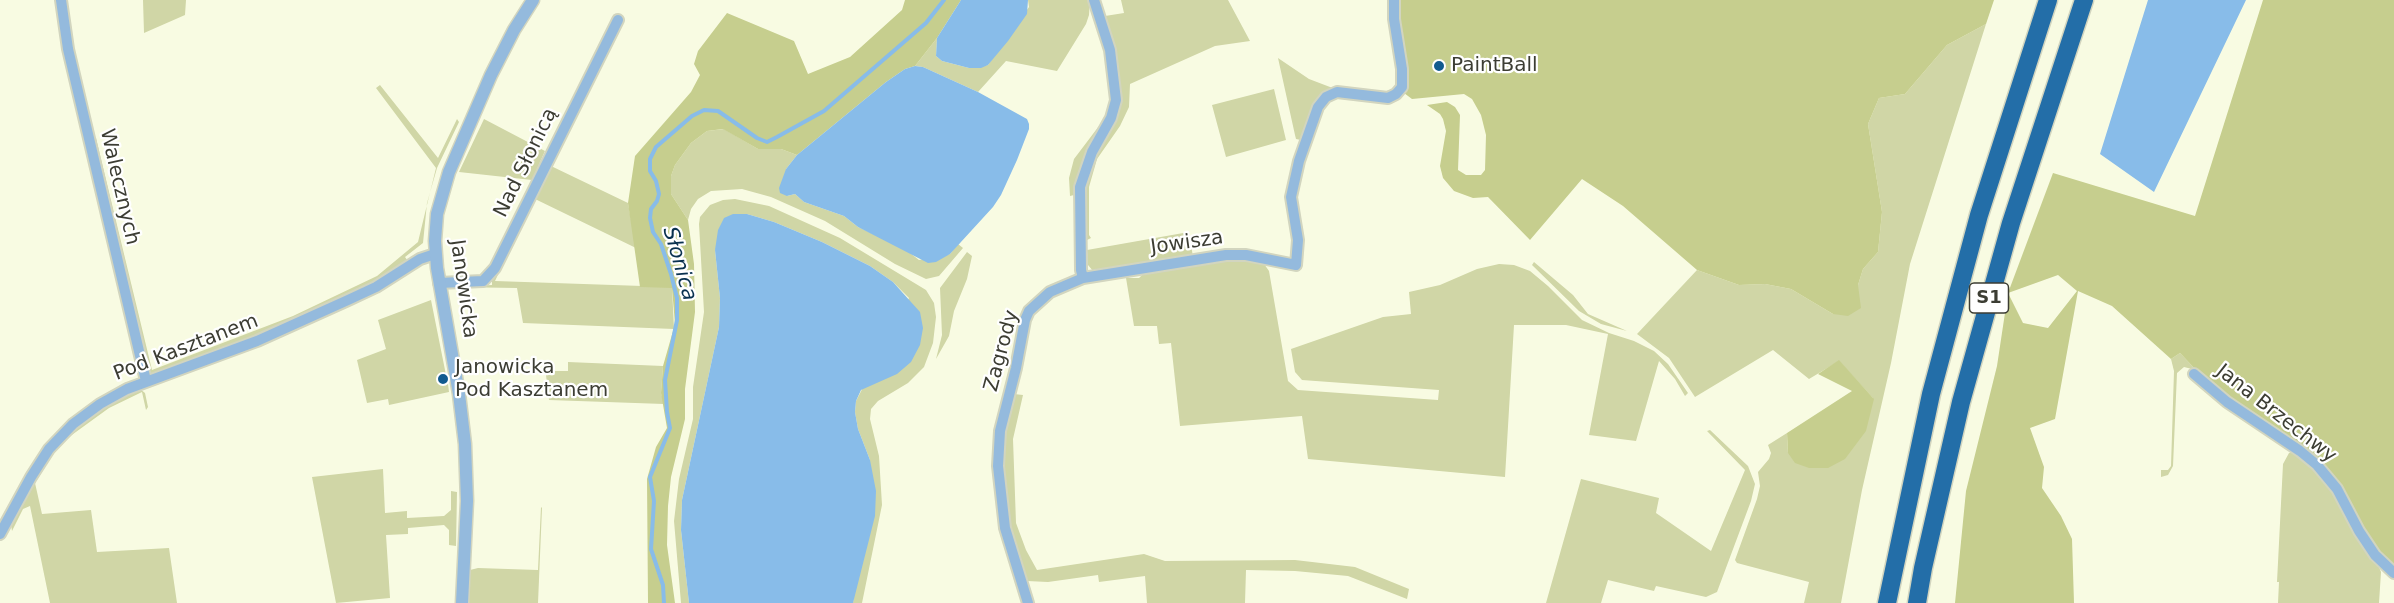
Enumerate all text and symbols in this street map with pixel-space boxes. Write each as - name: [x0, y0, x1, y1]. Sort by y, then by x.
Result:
- place label: PaintBall: [1451, 54, 1538, 78]
- marker: PaintBall: [1432, 59, 1446, 73]
- street label: Nad Słonicą: [489, 105, 563, 221]
- street label: Walecznych: [94, 127, 144, 247]
- water label: Słonica: [656, 224, 702, 304]
- street label: Jowisza: [1149, 226, 1225, 260]
- street label: Janowicka: [444, 238, 482, 340]
- road number: S1: [1970, 283, 2008, 313]
- street label: Zagrody: [980, 308, 1024, 394]
- street label: Pod Kasztanem: [110, 309, 262, 387]
- place label: Janowicka Pod Kasztanem: [455, 356, 608, 403]
- street label: Jana Brzechwy: [2211, 360, 2341, 468]
- marker: Janowicka Pod Kasztanem: [436, 372, 450, 386]

